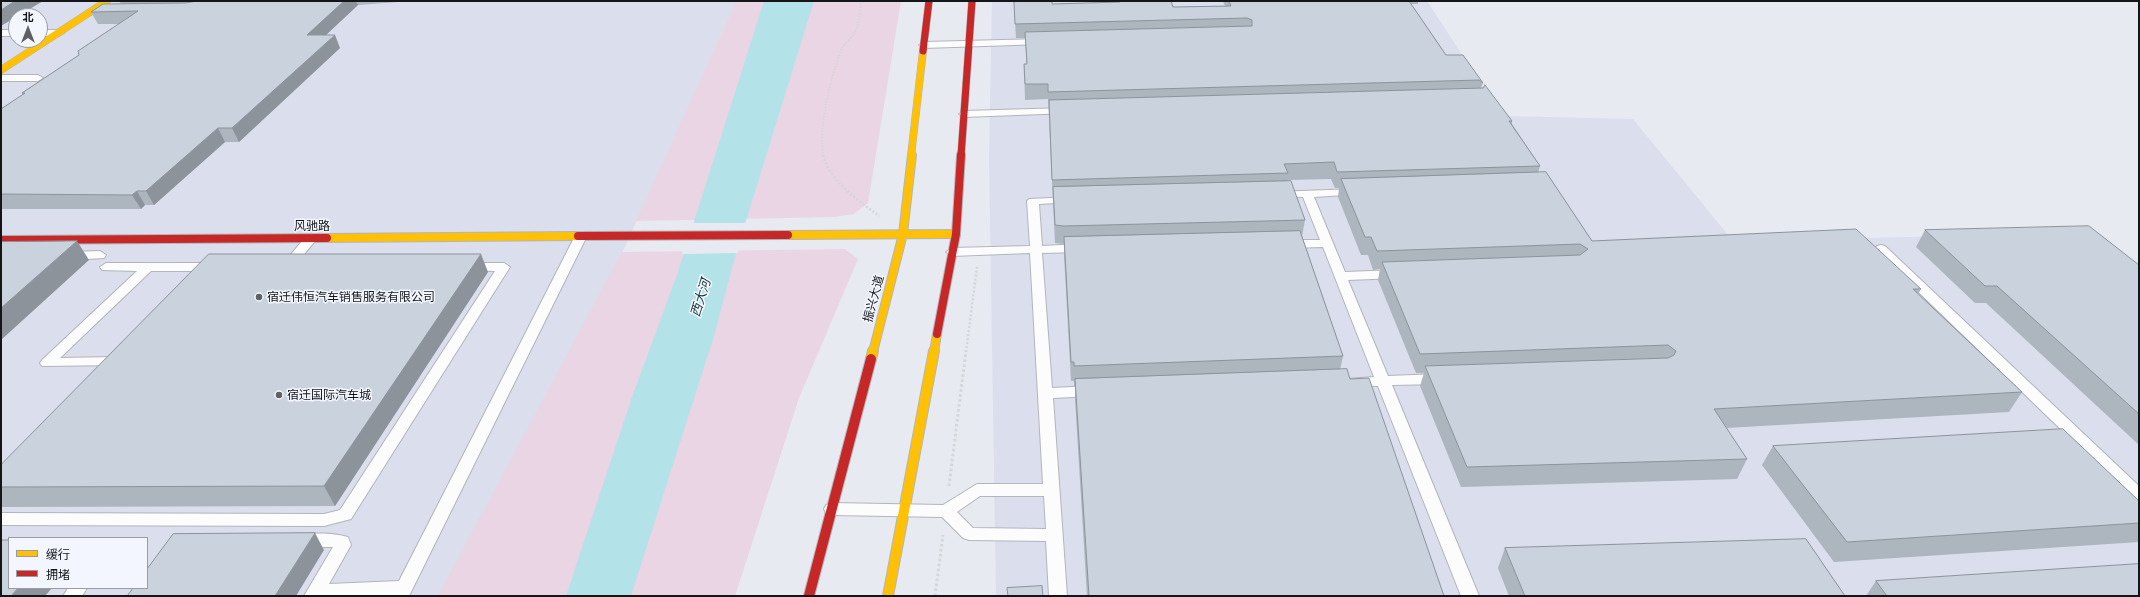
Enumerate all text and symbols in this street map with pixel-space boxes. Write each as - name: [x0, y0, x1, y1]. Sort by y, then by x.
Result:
- north arrow: [8, 8, 48, 48]
- text: 北: [23, 10, 34, 24]
- street label: 风驰路: [294, 219, 330, 233]
- street label: 振兴大道: [861, 274, 887, 324]
- water label: 西大河: [688, 277, 714, 319]
- place label: 宿迁伟恒汽车销售服务有限公司: [267, 290, 435, 304]
- marker: 宿迁伟恒汽车销售服务有限公司: [254, 292, 264, 302]
- place label: 宿迁国际汽车城: [287, 388, 371, 402]
- marker: 宿迁国际汽车城: [274, 390, 284, 400]
- legend: [8, 537, 148, 589]
- text: 缓行: [46, 547, 70, 562]
- text: 拥堵: [46, 567, 70, 582]

